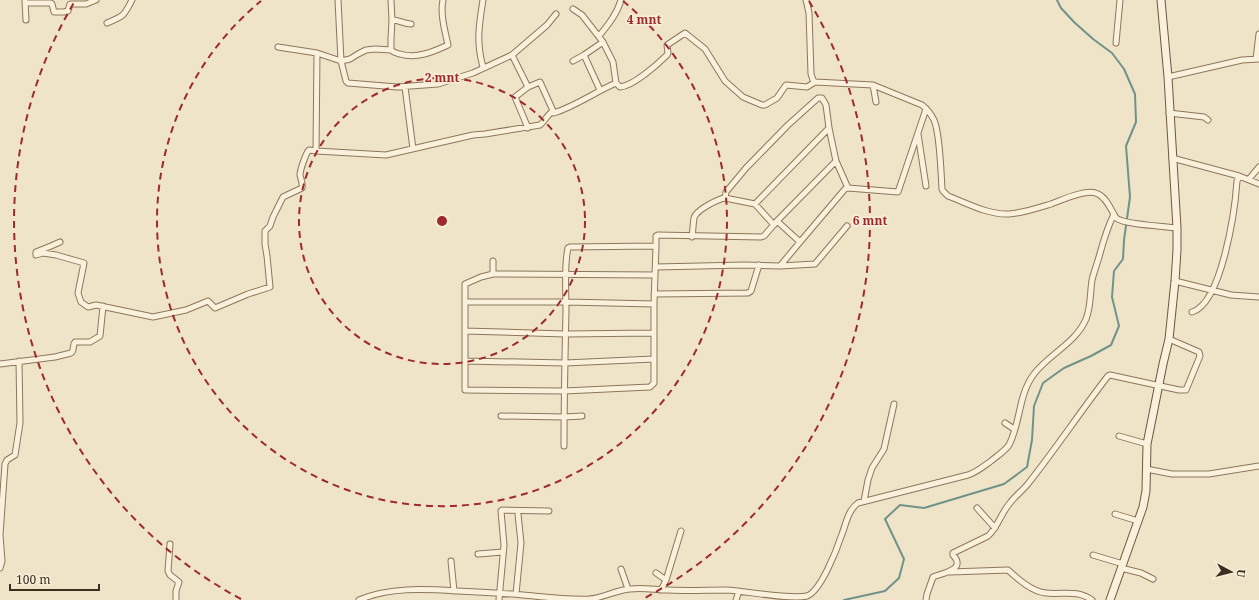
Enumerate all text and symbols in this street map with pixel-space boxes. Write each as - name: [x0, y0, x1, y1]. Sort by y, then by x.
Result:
- text: 4 mnt: [627, 11, 661, 28]
- text: 2 mnt: [425, 69, 459, 86]
- text: 6 mnt: [853, 212, 887, 229]
- centre of rings: [435, 214, 449, 228]
- north arrow: [1211, 552, 1251, 592]
- scale bar: [10, 566, 99, 592]
- text: U: [1233, 568, 1249, 579]
- text: 100 m: [16, 571, 51, 588]

